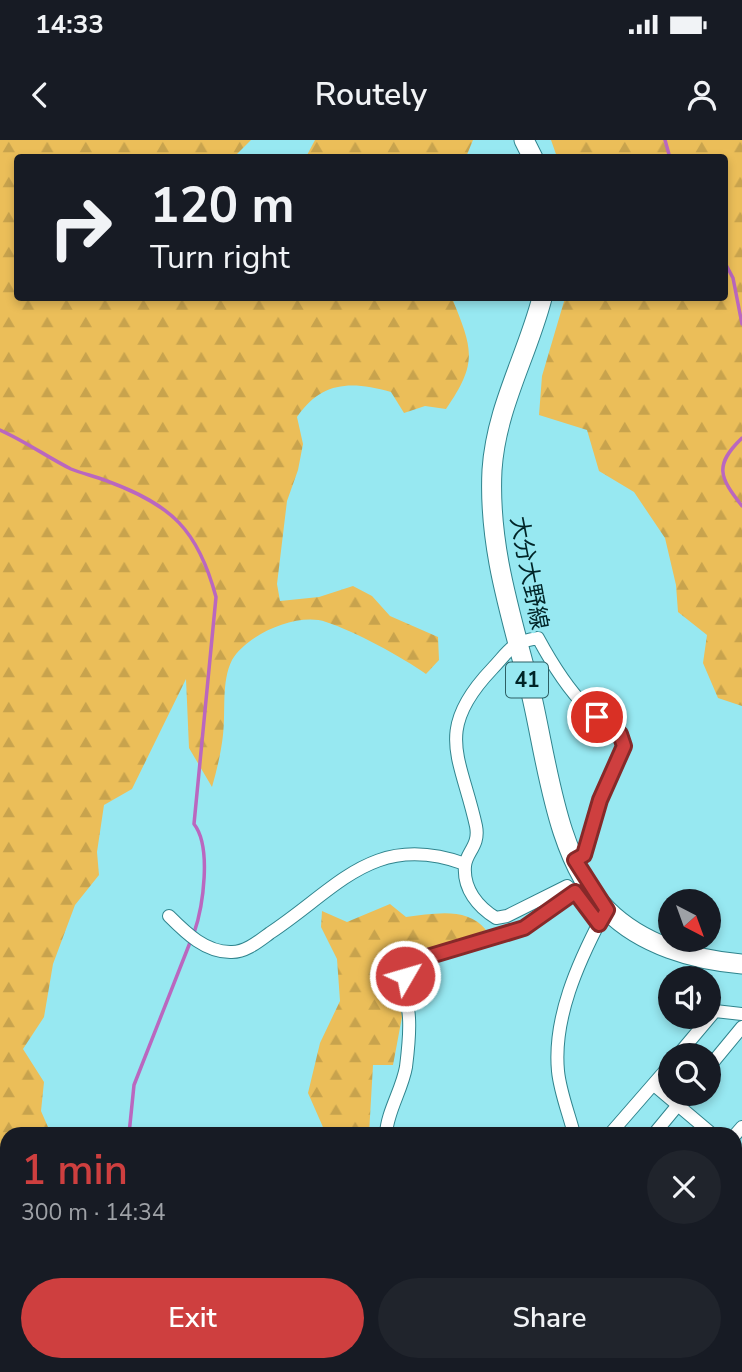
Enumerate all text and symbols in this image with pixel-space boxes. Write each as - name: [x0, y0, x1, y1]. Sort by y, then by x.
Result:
- text: 14:33: [35, 7, 104, 42]
- text: Routely: [315, 73, 427, 116]
- icon: back: [21, 76, 59, 114]
- icon: person: [683, 76, 721, 114]
- text: 120 m: [150, 172, 294, 239]
- icon: right: [35, 182, 126, 273]
- text: Turn right: [150, 236, 290, 279]
- street label: 大分大野線: [503, 514, 555, 632]
- road number: 41: [506, 662, 548, 698]
- pin: [567, 687, 627, 747]
- icon: arrive: [578, 698, 616, 736]
- north arrow: [658, 889, 721, 952]
- map controls: [658, 889, 721, 1106]
- position arrow: [368, 939, 442, 1013]
- button: sound: [658, 966, 721, 1029]
- button: search: [658, 1043, 721, 1106]
- text: 1 min: [21, 1142, 128, 1199]
- button: close: [647, 1150, 721, 1224]
- text: 300 m · 14:34: [21, 1197, 166, 1228]
- button: Exit: [21, 1278, 364, 1358]
- button: Share: [378, 1278, 721, 1358]

